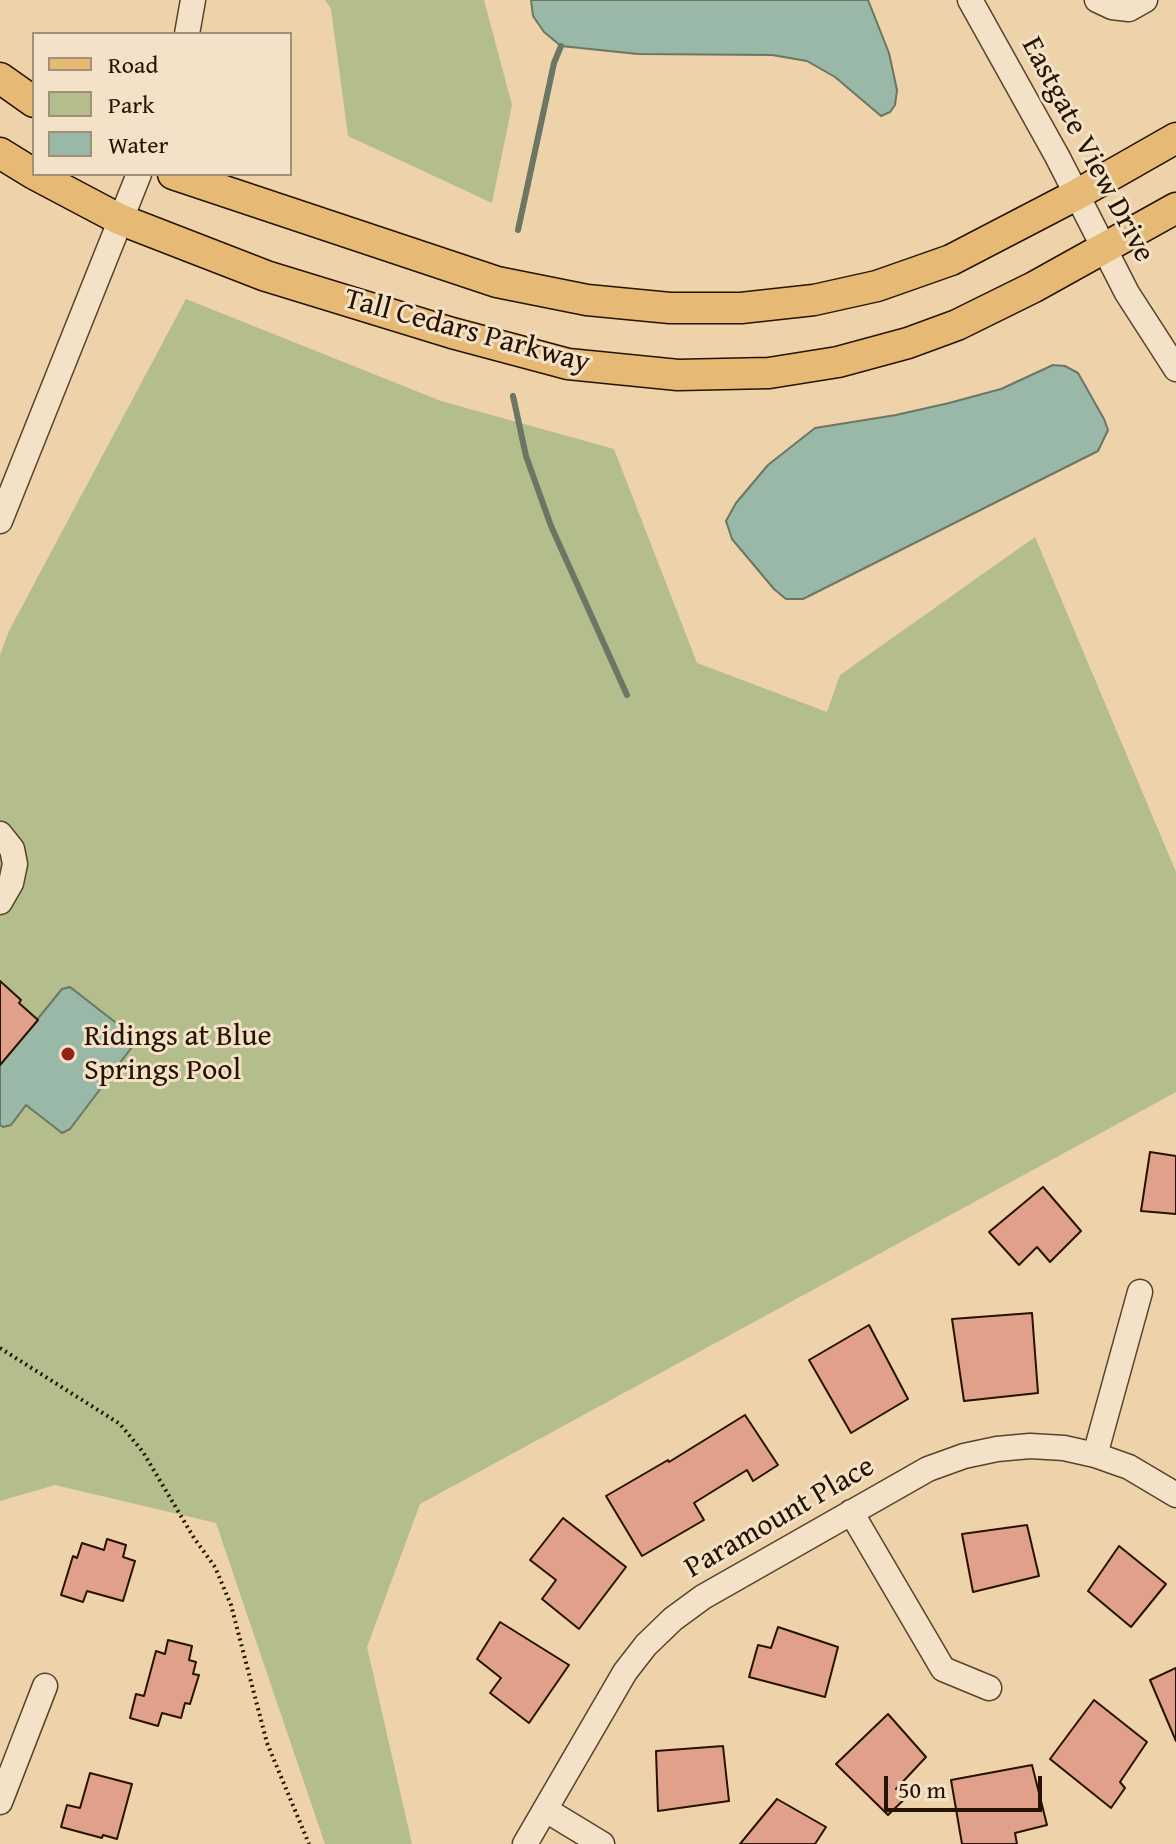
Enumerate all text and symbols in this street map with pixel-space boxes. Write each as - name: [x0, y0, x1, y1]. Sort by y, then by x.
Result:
- street label: Eastgate View Drive: [1013, 31, 1161, 269]
- legend: [32, 32, 292, 176]
- text: Road: [108, 47, 158, 82]
- text: Park: [108, 87, 154, 122]
- text: Water: [108, 127, 168, 162]
- street label: Tall Cedars Parkway: [340, 282, 594, 382]
- place label: Ridings at Blue Springs Pool: [84, 1019, 272, 1090]
- marker: Ridings at Blue Springs Pool: [59, 1045, 77, 1063]
- street label: Paramount Place: [679, 1449, 881, 1587]
- scale bar: [888, 1760, 1046, 1810]
- text: 50 m: [898, 1772, 946, 1807]

